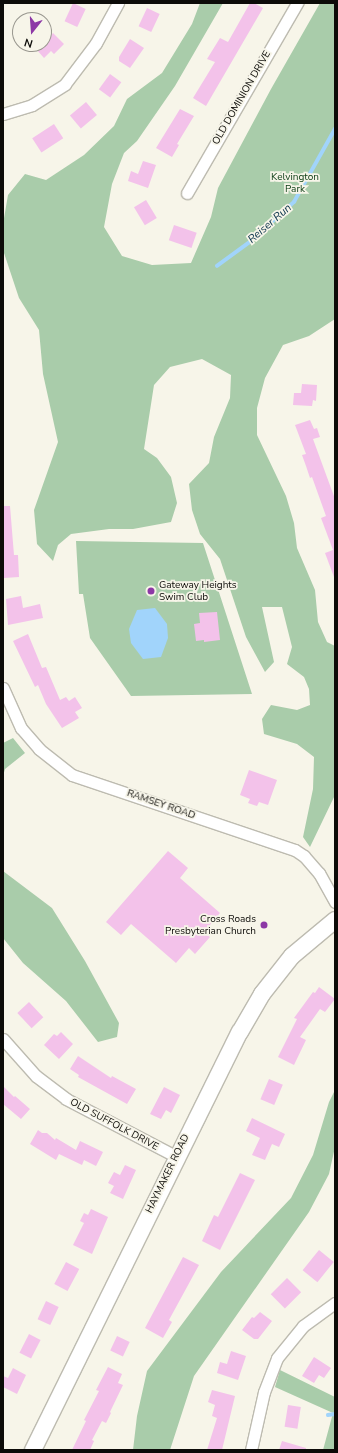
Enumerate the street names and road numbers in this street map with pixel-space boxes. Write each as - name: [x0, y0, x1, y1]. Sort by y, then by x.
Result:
- street label: OLD DOMINION DRIVE: [210, 49, 274, 147]
- street label: RAMSEY ROAD: [125, 788, 197, 822]
- street label: OLD SUFFOLK DRIVE: [68, 1097, 160, 1153]
- street label: HAYMAKER ROAD: [144, 1133, 192, 1215]

